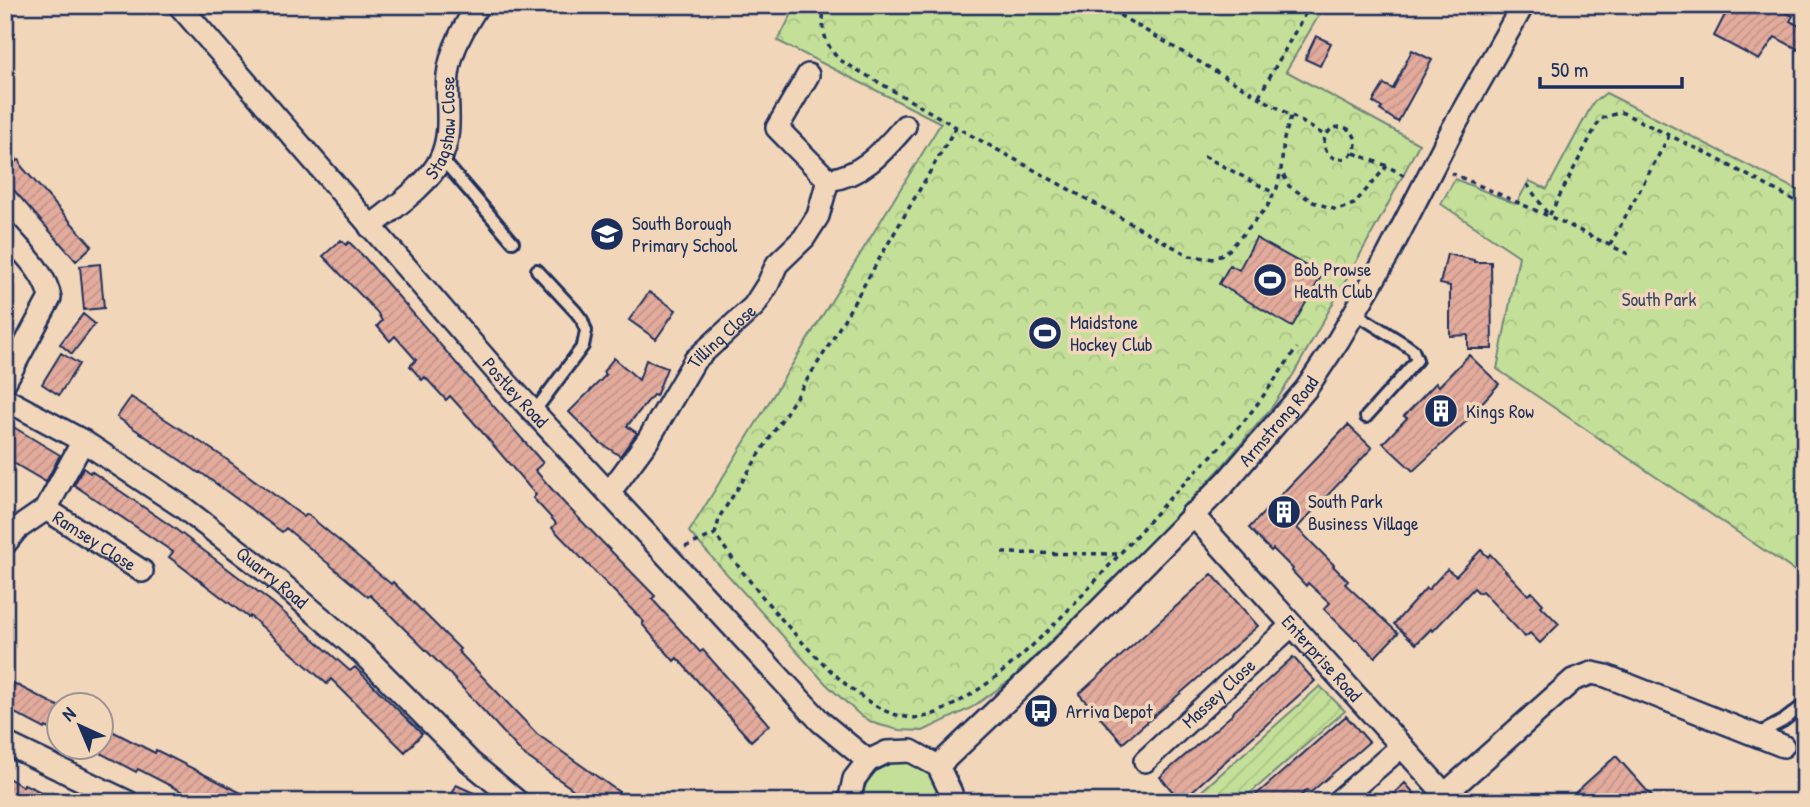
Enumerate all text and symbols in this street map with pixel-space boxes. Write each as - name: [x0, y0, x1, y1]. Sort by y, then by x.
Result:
- scale bar: [1540, 46, 1682, 90]
- text: 50 m: [1551, 55, 1588, 84]
- street label: Stagshaw Close: [419, 75, 461, 185]
- place label: South Borough Primary School: [632, 210, 738, 258]
- school or university icon: South Borough Primary School: [588, 215, 626, 253]
- place label: Bob Prowse Health Club: [1294, 256, 1373, 304]
- sports icon: Bob Prowse Health Club: [1251, 261, 1289, 299]
- park label: South Park: [1622, 286, 1696, 312]
- street label: Tilling Close: [680, 297, 762, 373]
- place label: Maidstone Hockey Club: [1070, 309, 1153, 357]
- sports icon: Maidstone Hockey Club: [1026, 314, 1064, 352]
- street label: Postley Road: [477, 351, 555, 433]
- street label: Armstrong Road: [1232, 370, 1325, 472]
- building icon: Kings Row: [1422, 392, 1460, 430]
- place label: Kings Row: [1466, 398, 1534, 424]
- place label: South Park Business Village: [1308, 488, 1419, 536]
- building icon: South Park Business Village: [1265, 493, 1303, 531]
- street label: Ramsey Close: [48, 504, 142, 577]
- street label: Quarry Road: [231, 540, 314, 615]
- street label: Enterprise Road: [1276, 609, 1368, 707]
- street label: Massey Close: [1176, 652, 1261, 734]
- north arrow: [46, 692, 116, 762]
- bus stop icon: Arriva Depot: [1022, 692, 1060, 730]
- place label: Arriva Depot: [1066, 698, 1153, 724]
- text: N: [56, 701, 81, 727]

